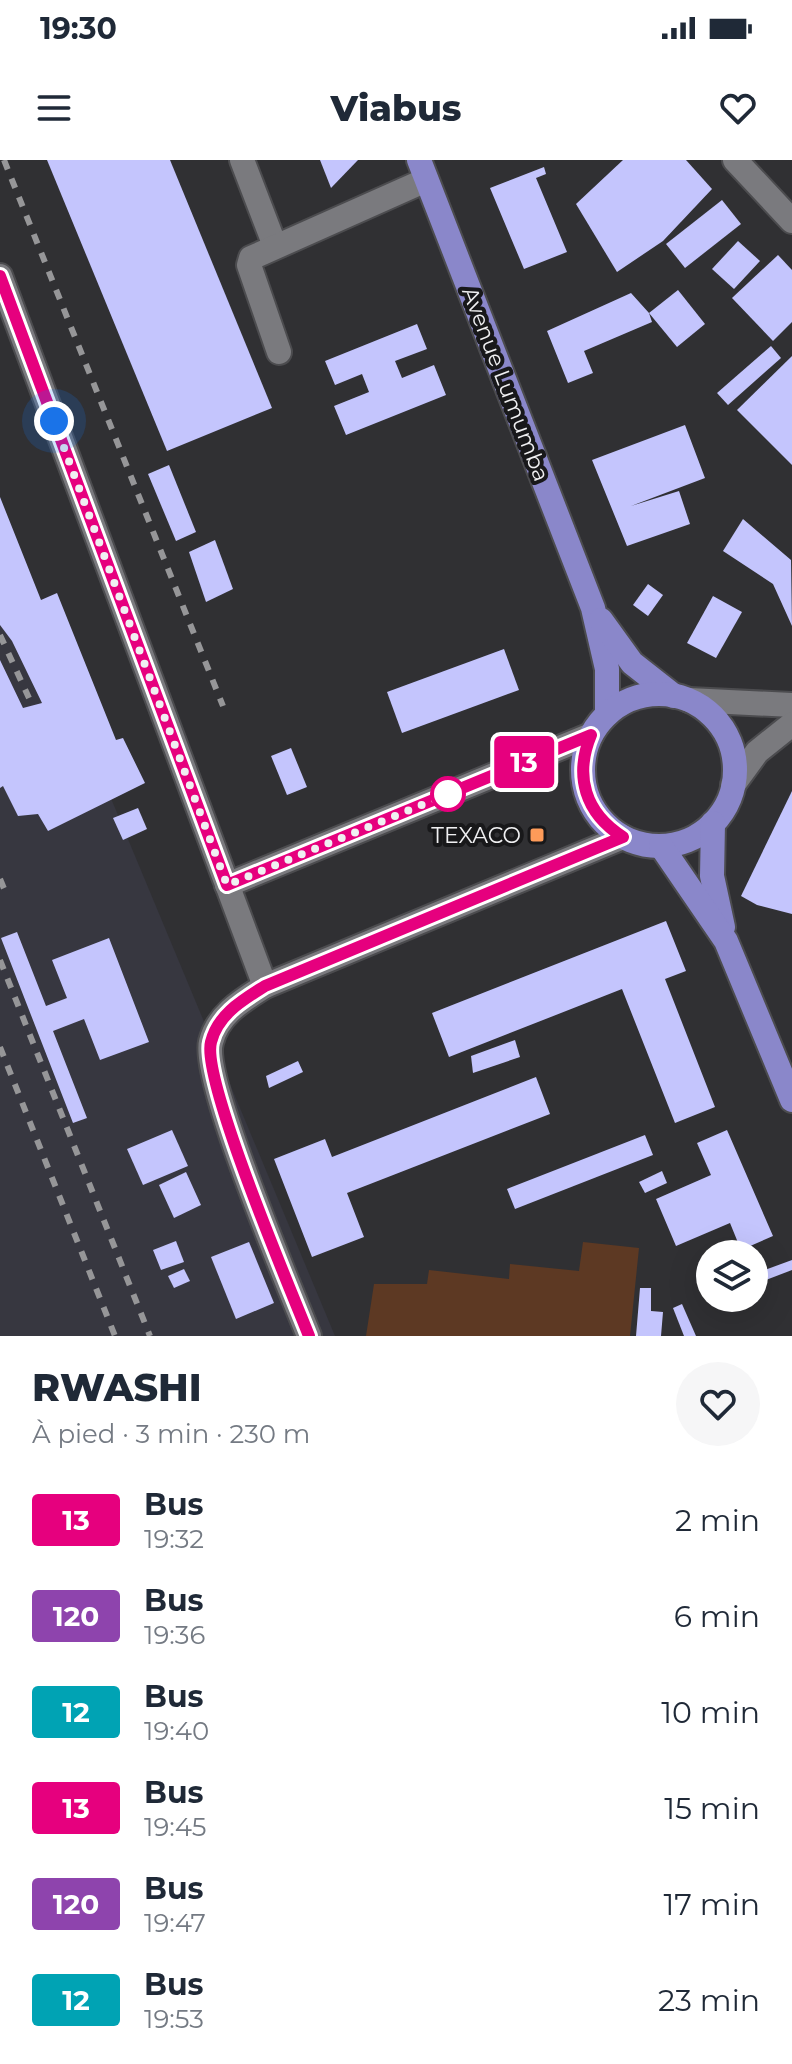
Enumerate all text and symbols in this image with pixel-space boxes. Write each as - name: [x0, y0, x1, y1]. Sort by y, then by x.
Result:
- text: 19:30: [40, 10, 117, 47]
- icon: menu: [32, 86, 76, 130]
- text: Viabus: [330, 86, 462, 130]
- icon: heart: [716, 86, 760, 130]
- street label: Avenue Lumumba: [456, 283, 555, 485]
- your location: [34, 401, 74, 441]
- line badge: 13: [488, 736, 560, 788]
- text: 13: [510, 745, 538, 779]
- unlabelled marker: [431, 777, 465, 811]
- place label: TEXACO: [431, 822, 521, 849]
- marker: TEXACO: [528, 826, 546, 844]
- map controls: [696, 1240, 768, 1312]
- button: layers: [696, 1240, 768, 1312]
- button: heart: [676, 1362, 760, 1446]
- text: RWASHI: [32, 1364, 202, 1411]
- text: À pied · 3 min · 230 m: [32, 1418, 310, 1450]
- text: Bus: [144, 1486, 204, 1523]
- text: 2 min: [675, 1502, 760, 1539]
- text: 13: [62, 1503, 90, 1537]
- text: 19:32: [144, 1523, 204, 1555]
- text: Bus: [144, 1582, 204, 1619]
- text: 6 min: [674, 1598, 760, 1635]
- text: 120: [53, 1599, 99, 1633]
- text: 19:36: [144, 1619, 205, 1651]
- text: Bus: [144, 1678, 204, 1715]
- text: 10 min: [661, 1694, 760, 1731]
- text: 12: [62, 1695, 90, 1729]
- text: 19:40: [144, 1715, 209, 1747]
- text: Bus: [144, 1774, 204, 1811]
- text: 15 min: [664, 1790, 760, 1827]
- text: 13: [62, 1791, 90, 1825]
- text: 19:45: [144, 1811, 207, 1843]
- text: Bus: [144, 1870, 204, 1907]
- text: 17 min: [663, 1886, 760, 1923]
- text: 120: [53, 1887, 99, 1921]
- text: 19:47: [144, 1907, 206, 1939]
- text: Bus: [144, 1966, 204, 2003]
- text: 23 min: [658, 1982, 760, 2019]
- text: 12: [62, 1983, 90, 2017]
- text: 19:53: [144, 2003, 204, 2035]

